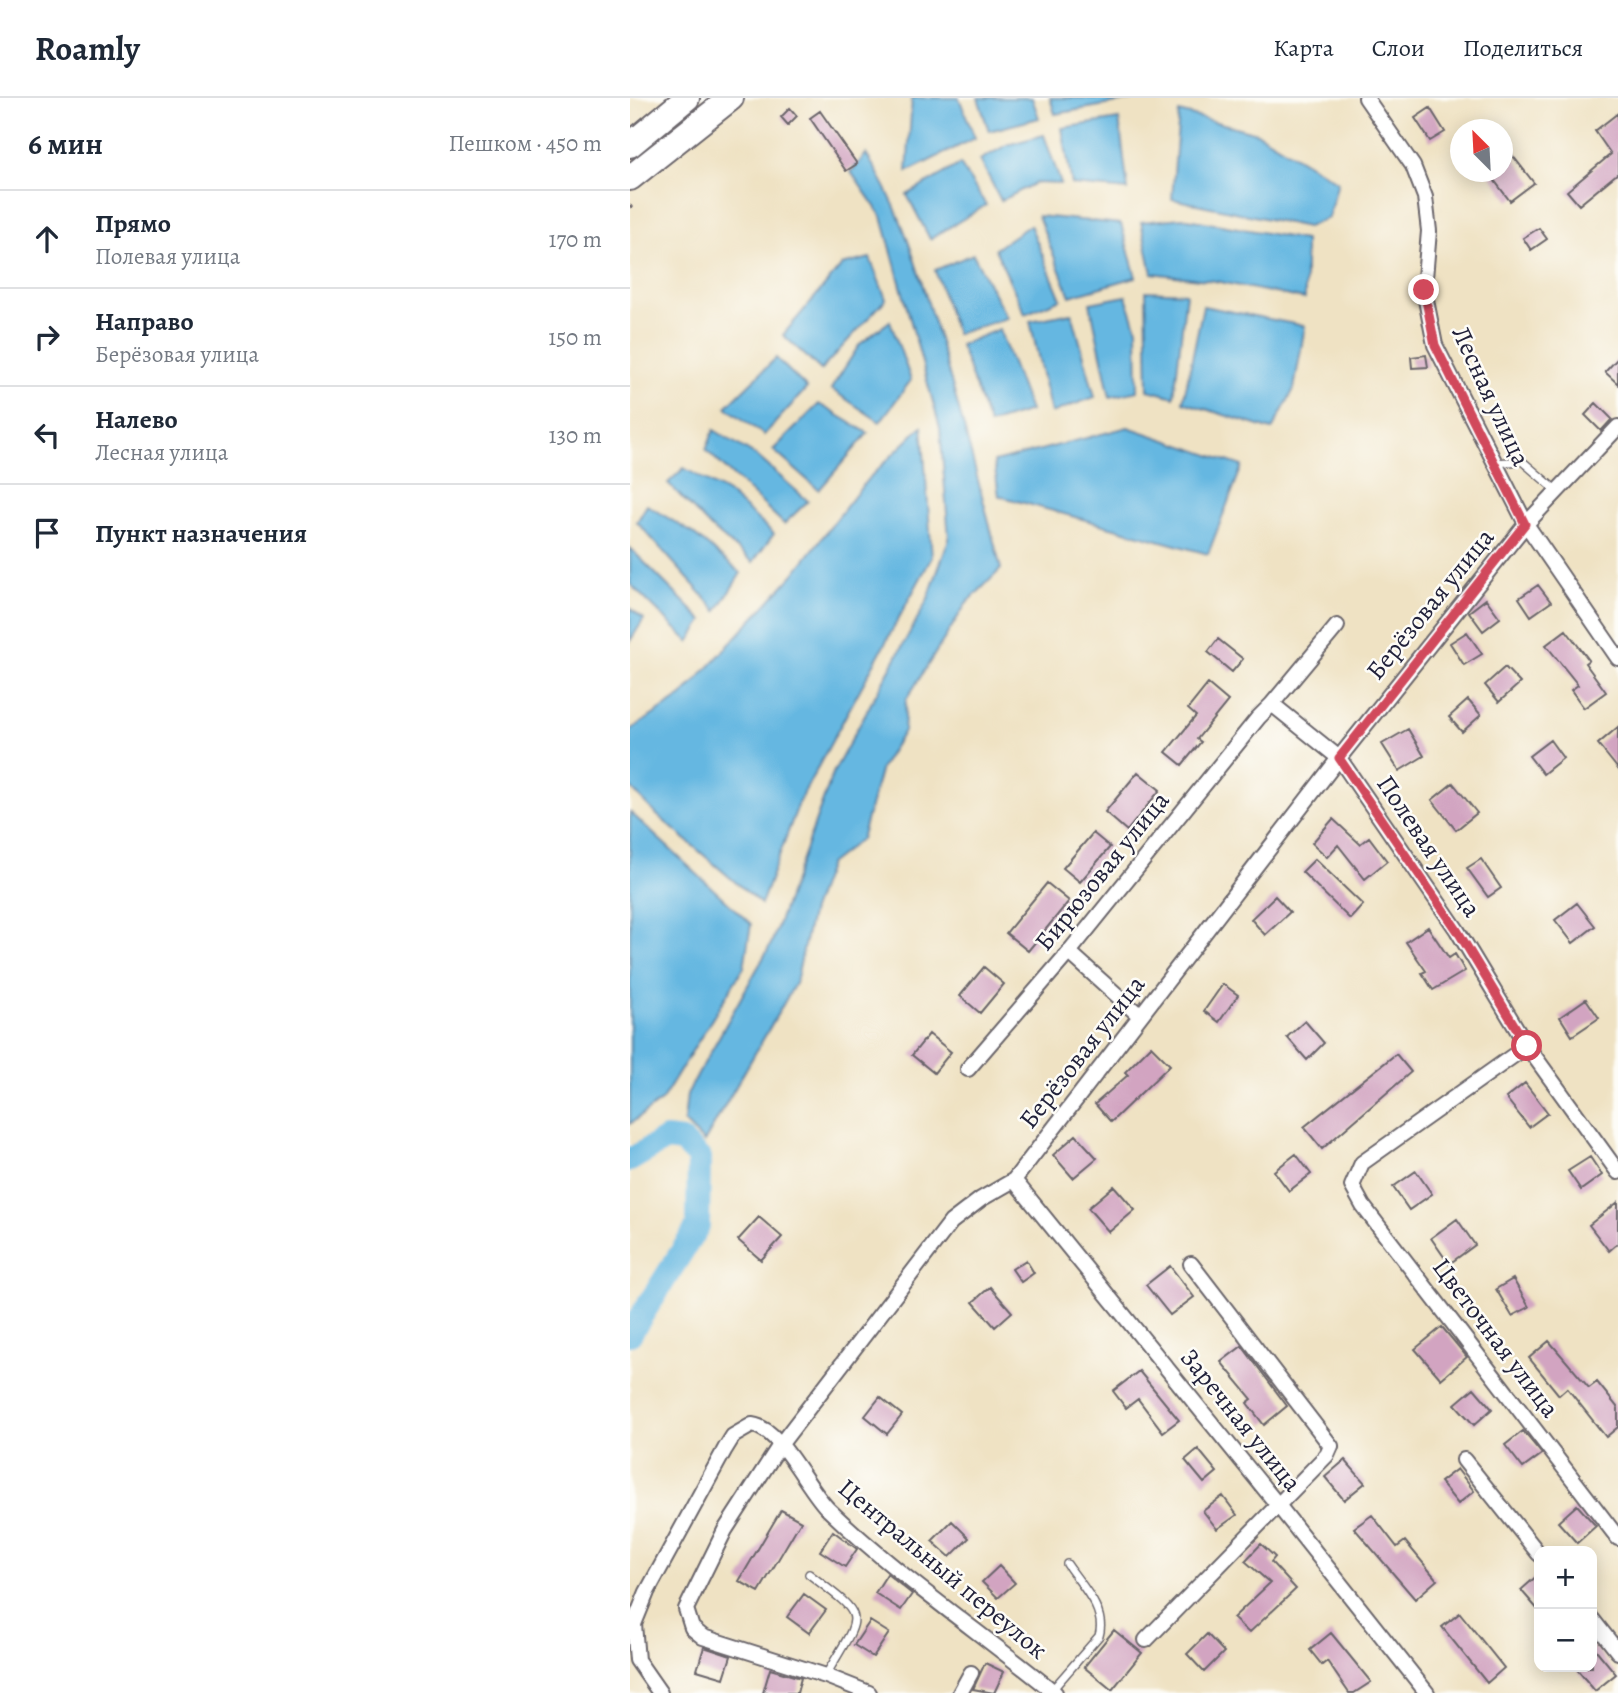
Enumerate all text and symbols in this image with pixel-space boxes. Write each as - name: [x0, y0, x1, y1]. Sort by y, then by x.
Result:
- text: Roamly: [35, 26, 140, 71]
- text: Карта: [1273, 32, 1334, 64]
- text: Слои: [1372, 32, 1425, 64]
- text: Поделиться: [1463, 32, 1583, 64]
- north arrow: [1450, 119, 1513, 182]
- text: 6 мин: [28, 124, 103, 164]
- text: Пешком · 450 m: [448, 128, 602, 159]
- text: Прямо: [95, 206, 171, 241]
- icon: ahead: [28, 220, 66, 258]
- text: 170 m: [549, 224, 602, 255]
- text: Полевая улица: [95, 241, 240, 272]
- route end: [1408, 274, 1439, 305]
- text: Направо: [95, 304, 194, 339]
- icon: right: [28, 318, 66, 356]
- street label: Лесная улица: [1443, 320, 1539, 472]
- text: 150 m: [548, 322, 602, 353]
- text: Берёзовая улица: [95, 339, 259, 370]
- text: Налево: [95, 402, 178, 437]
- icon: left: [28, 416, 66, 454]
- text: 130 m: [549, 420, 602, 451]
- text: Лесная улица: [95, 437, 228, 468]
- icon: arrive: [28, 514, 66, 552]
- text: Пункт назначения: [95, 516, 307, 551]
- street label: Берёзовая улица: [1358, 521, 1502, 687]
- street label: Полевая улица: [1369, 768, 1489, 924]
- street label: Бирюзовая улица: [1027, 784, 1177, 958]
- street label: Берёзовая улица: [1011, 968, 1153, 1136]
- route start: [1511, 1030, 1542, 1061]
- street label: Цветочная улица: [1425, 1251, 1567, 1425]
- street label: Заречная улица: [1172, 1341, 1310, 1499]
- street label: Центральный переулок: [831, 1471, 1055, 1667]
- map controls: [1534, 1546, 1597, 1672]
- button: +: [1534, 1546, 1597, 1609]
- button: −: [1534, 1609, 1597, 1672]

